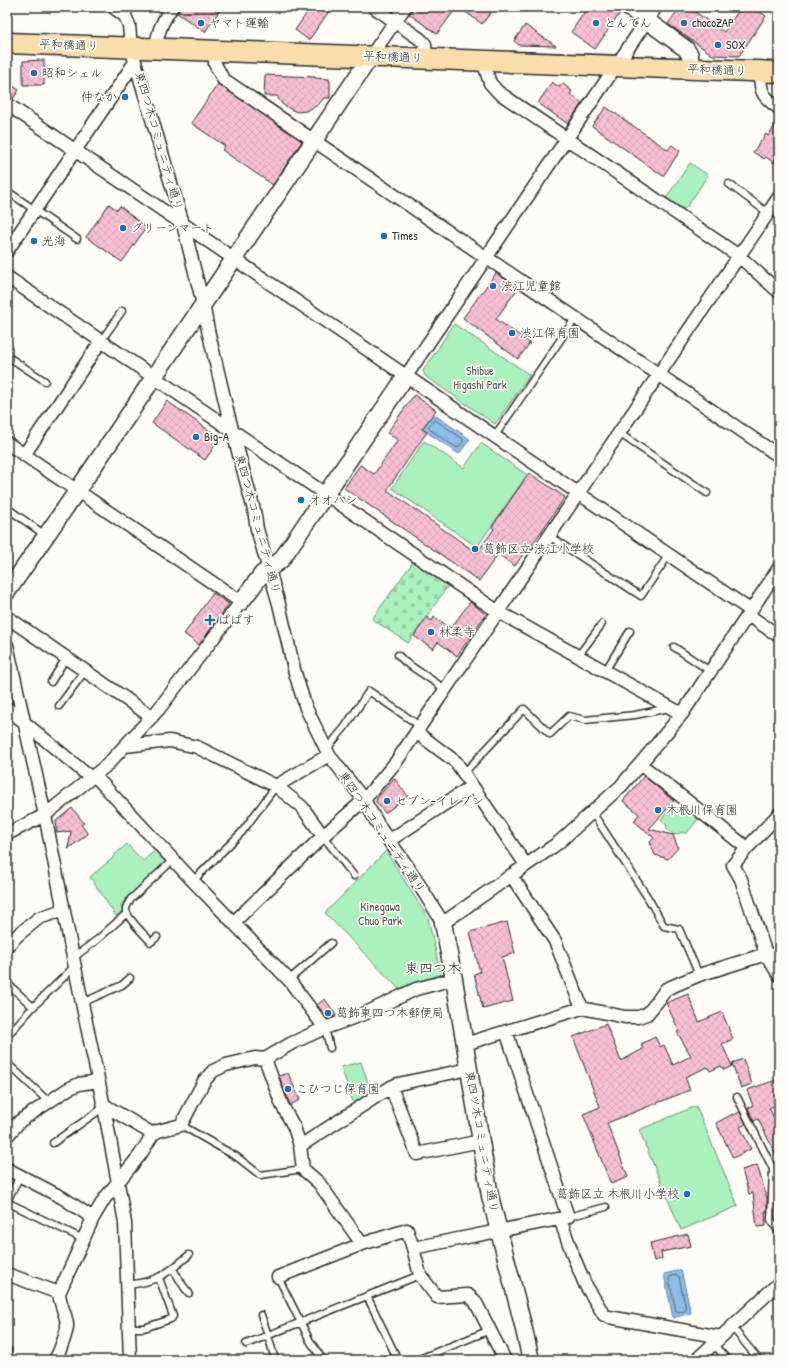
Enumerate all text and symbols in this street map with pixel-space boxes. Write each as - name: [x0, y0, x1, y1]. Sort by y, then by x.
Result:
- place label: ヤマト運輸: [209, 14, 269, 31]
- place label: とんでん: [604, 14, 651, 31]
- place label: chocoZAP: [692, 14, 734, 31]
- marker: ヤマト運輸: [196, 18, 206, 28]
- marker: とんでん: [591, 18, 601, 28]
- marker: chocoZAP: [679, 18, 689, 28]
- street label: 平和橋通り: [39, 35, 99, 54]
- place label: SOX: [726, 36, 745, 53]
- marker: SOX: [713, 40, 723, 50]
- street label: 平和橋通り: [363, 47, 423, 66]
- street label: 平和橋通り: [687, 60, 747, 79]
- place label: 昭和シェル: [42, 64, 102, 81]
- marker: 昭和シェル: [29, 68, 39, 78]
- street label: 東四つ木コミュニティ通り: [131, 69, 187, 212]
- place label: 仲なか: [81, 88, 117, 105]
- marker: 仲なか: [120, 92, 130, 102]
- place label: グリーンマート: [131, 219, 214, 236]
- marker: グリーンマート: [118, 223, 128, 233]
- place label: Times: [392, 227, 418, 244]
- marker: Times: [379, 231, 389, 241]
- place label: 光海: [42, 232, 66, 249]
- marker: 光海: [29, 236, 39, 246]
- place label: 渋江児童館: [501, 277, 561, 294]
- marker: 渋江児童館: [488, 281, 498, 291]
- place label: 渋江保育園: [520, 324, 580, 341]
- marker: 渋江保育園: [507, 328, 517, 338]
- park label: Shibue Higashi Park: [453, 362, 507, 393]
- place label: Big-A: [204, 428, 229, 445]
- marker: Big-A: [191, 432, 201, 442]
- street label: 東四つ木コミュニティ通り: [232, 452, 285, 596]
- place label: オオハシ: [309, 491, 357, 508]
- marker: オオハシ: [296, 495, 306, 505]
- place label: 葛飾区立 渋江小学校: [483, 540, 594, 557]
- marker: 葛飾区立 渋江小学校: [470, 544, 480, 554]
- place label: ぱぱす: [218, 611, 254, 628]
- marker: ぱぱす: [205, 615, 215, 625]
- place label: 林柔寺: [439, 623, 475, 640]
- marker: 林柔寺: [426, 627, 436, 637]
- street label: 東四つ木コミュニティ通り: [335, 767, 430, 896]
- place label: セブン-イレブン: [395, 792, 484, 809]
- marker: セブン-イレブン: [382, 796, 392, 806]
- place label: 木根川保育園: [666, 801, 738, 818]
- marker: 木根川保育園: [653, 805, 663, 815]
- park label: Kinegawa Chuo Park: [358, 898, 402, 929]
- district label: 東四つ木: [405, 958, 461, 977]
- place label: 葛飾東四つ木郵便局: [336, 1004, 444, 1021]
- marker: 葛飾東四つ木郵便局: [323, 1008, 333, 1018]
- street label: 東四ツ木コミュニティ通り: [462, 1070, 503, 1214]
- place label: こひつじ保育園: [296, 1080, 380, 1097]
- marker: こひつじ保育園: [283, 1084, 293, 1094]
- place label: 葛飾区立 木根川小学校: [556, 1185, 679, 1202]
- marker: 葛飾区立 木根川小学校: [682, 1189, 692, 1199]

